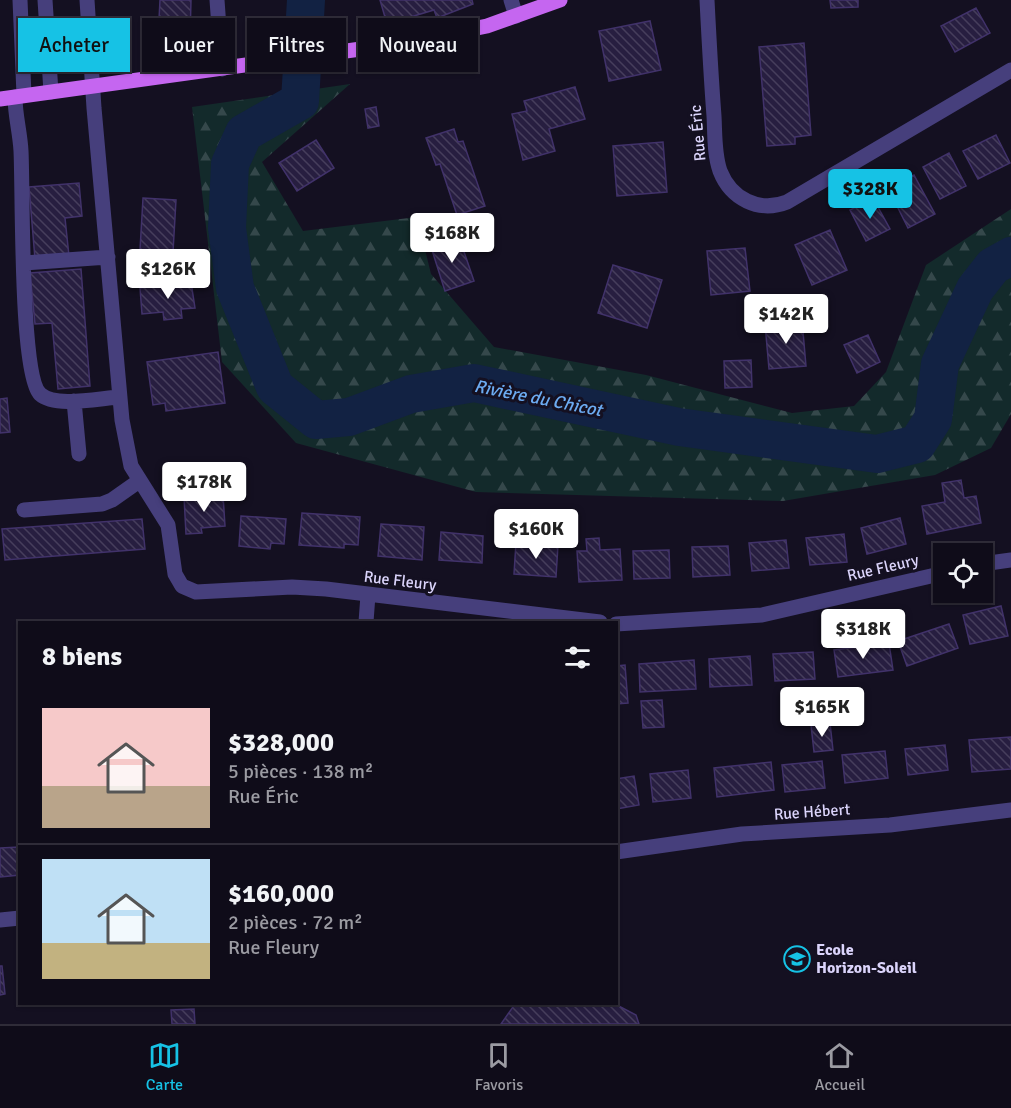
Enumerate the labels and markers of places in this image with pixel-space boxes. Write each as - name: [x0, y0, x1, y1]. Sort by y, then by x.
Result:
- pin: $328K: [828, 169, 912, 220]
- pin: $168K: [410, 213, 494, 264]
- pin: $126K: [126, 249, 210, 300]
- pin: $142K: [744, 294, 828, 345]
- pin: $178K: [162, 462, 246, 513]
- pin: $160K: [494, 509, 578, 560]
- pin: $318K: [821, 609, 905, 660]
- pin: $165K: [780, 687, 864, 738]
- place label: Ecole Horizon-Soleil: [816, 940, 917, 978]
- school or university icon: Ecole Horizon-Soleil: [782, 944, 812, 974]

